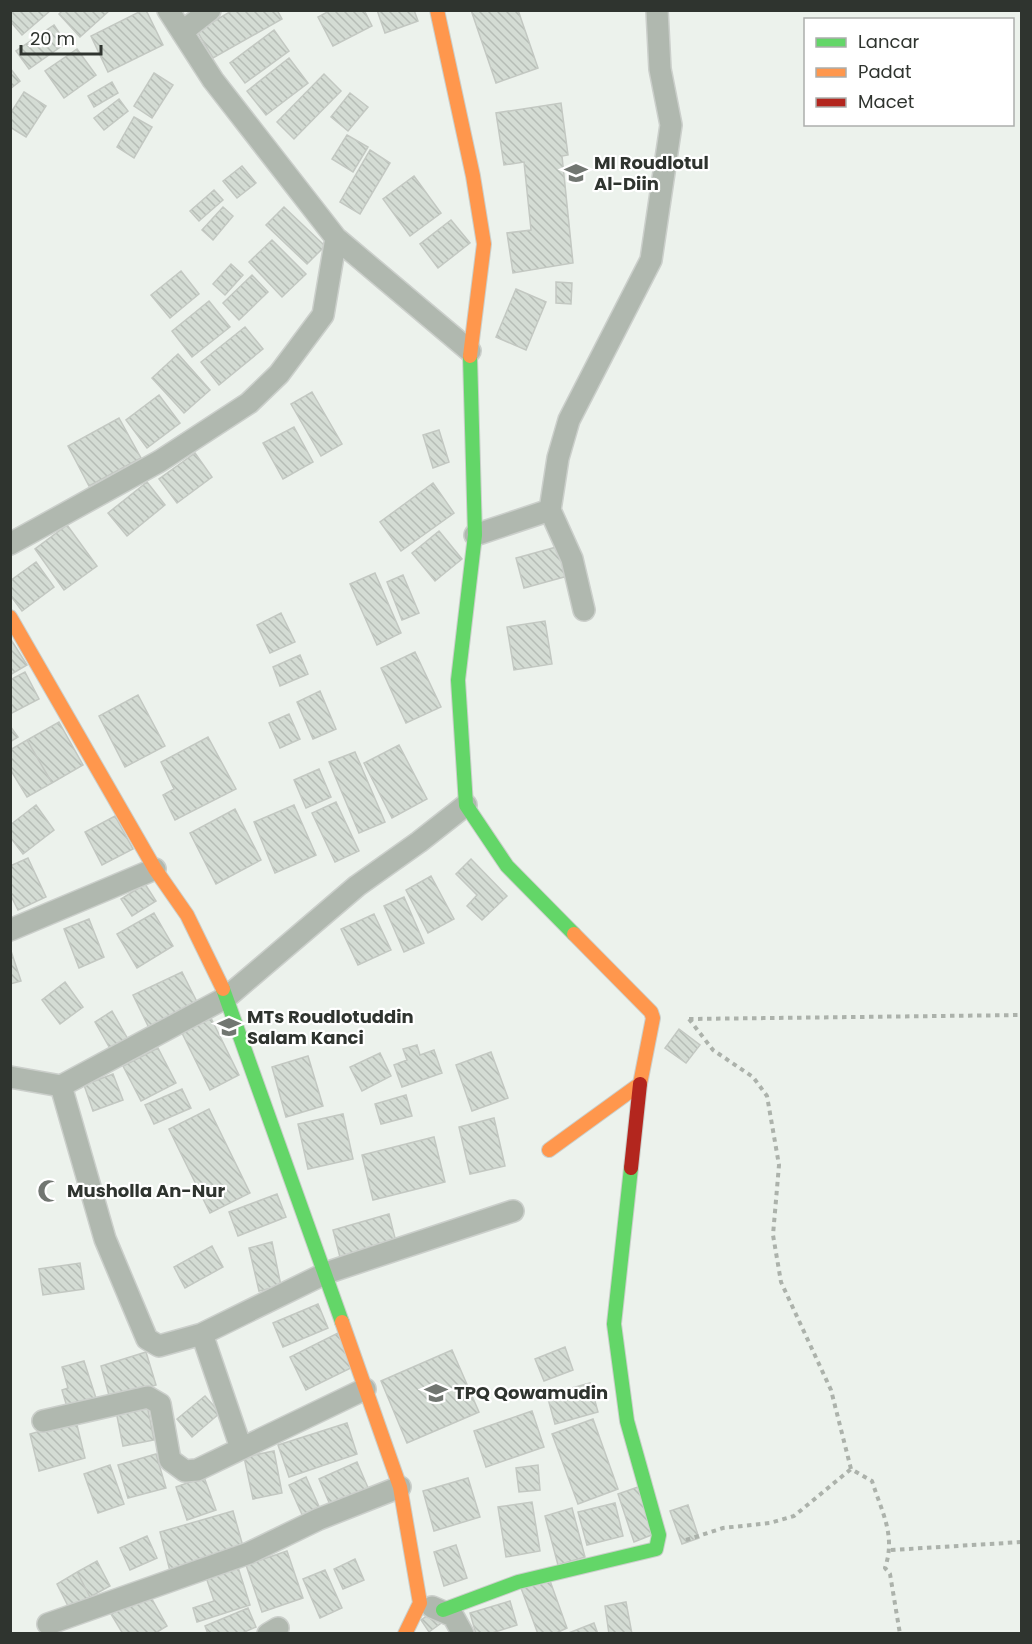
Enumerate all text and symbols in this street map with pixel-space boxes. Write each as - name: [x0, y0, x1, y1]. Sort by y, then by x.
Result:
- scale bar: [21, 18, 100, 56]
- legend: [804, 18, 1014, 126]
- text: 20 m: [30, 26, 75, 51]
- text: Lancar: [858, 29, 920, 54]
- text: Padat: [858, 59, 911, 84]
- text: Macet: [858, 89, 914, 114]
- place label: MI Roudlotul Al-Diin: [594, 150, 709, 196]
- school or university icon: MI Roudlotul Al-Diin: [563, 160, 589, 186]
- place label: MTs Roudlotuddin Salam Kanci: [247, 1004, 414, 1050]
- school or university icon: MTs Roudlotuddin Salam Kanci: [216, 1014, 242, 1040]
- mosque icon: Musholla An-Nur: [36, 1178, 62, 1204]
- place label: Musholla An-Nur: [67, 1178, 225, 1203]
- school or university icon: TPQ Qowamudin: [423, 1380, 449, 1406]
- place label: TPQ Qowamudin: [454, 1380, 608, 1405]

